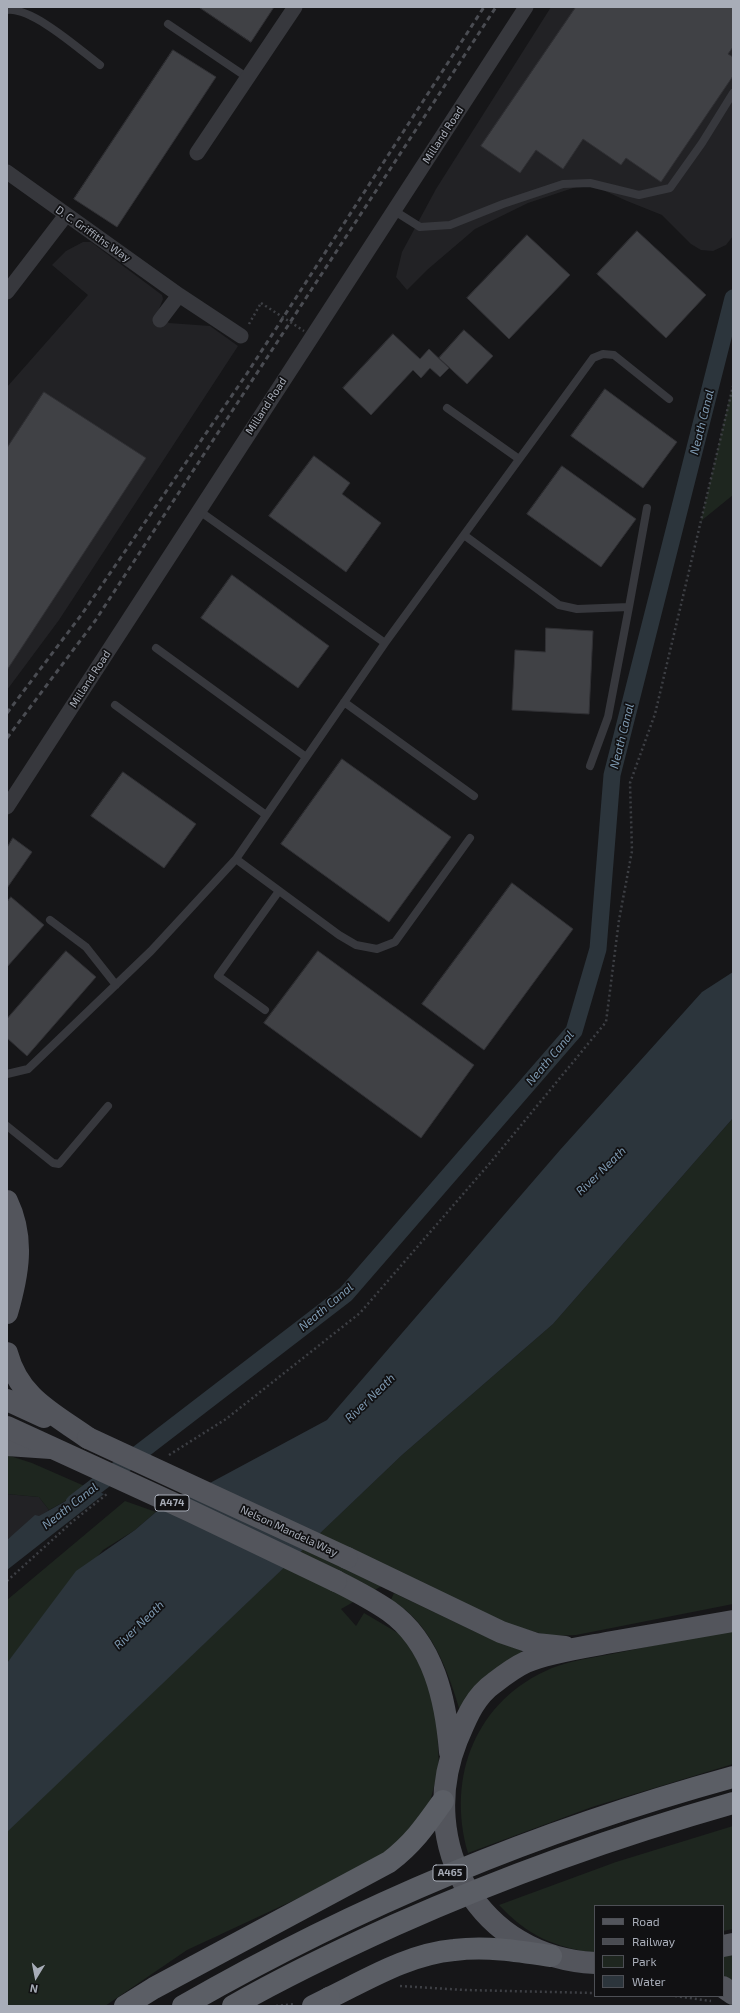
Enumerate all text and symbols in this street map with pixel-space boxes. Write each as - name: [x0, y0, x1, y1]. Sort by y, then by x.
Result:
- street label: Milland Road: [420, 104, 466, 166]
- street label: D. C. Griffiths Way: [53, 203, 133, 265]
- street label: Milland Road: [243, 375, 289, 437]
- water label: Neath Canal: [687, 388, 717, 456]
- street label: Milland Road: [67, 648, 113, 710]
- water label: Neath Canal: [607, 702, 637, 770]
- water label: Neath Canal: [523, 1028, 577, 1088]
- water label: River Neath: [573, 1144, 629, 1198]
- water label: Neath Canal: [296, 1280, 356, 1334]
- water label: River Neath: [342, 1371, 398, 1425]
- water label: Neath Canal: [39, 1480, 101, 1532]
- road number: A474: [155, 1495, 189, 1511]
- street label: Nelson Mandela Way: [238, 1503, 340, 1559]
- water label: River Neath: [111, 1598, 167, 1652]
- road number: A465: [433, 1865, 467, 1881]
- legend: [594, 1905, 724, 1997]
- text: Road: [632, 1914, 660, 1928]
- text: Railway: [632, 1934, 675, 1948]
- text: Park: [632, 1954, 657, 1968]
- north arrow: [16, 1957, 56, 1997]
- text: Water: [632, 1974, 666, 1988]
- text: N: [29, 1982, 39, 1996]

